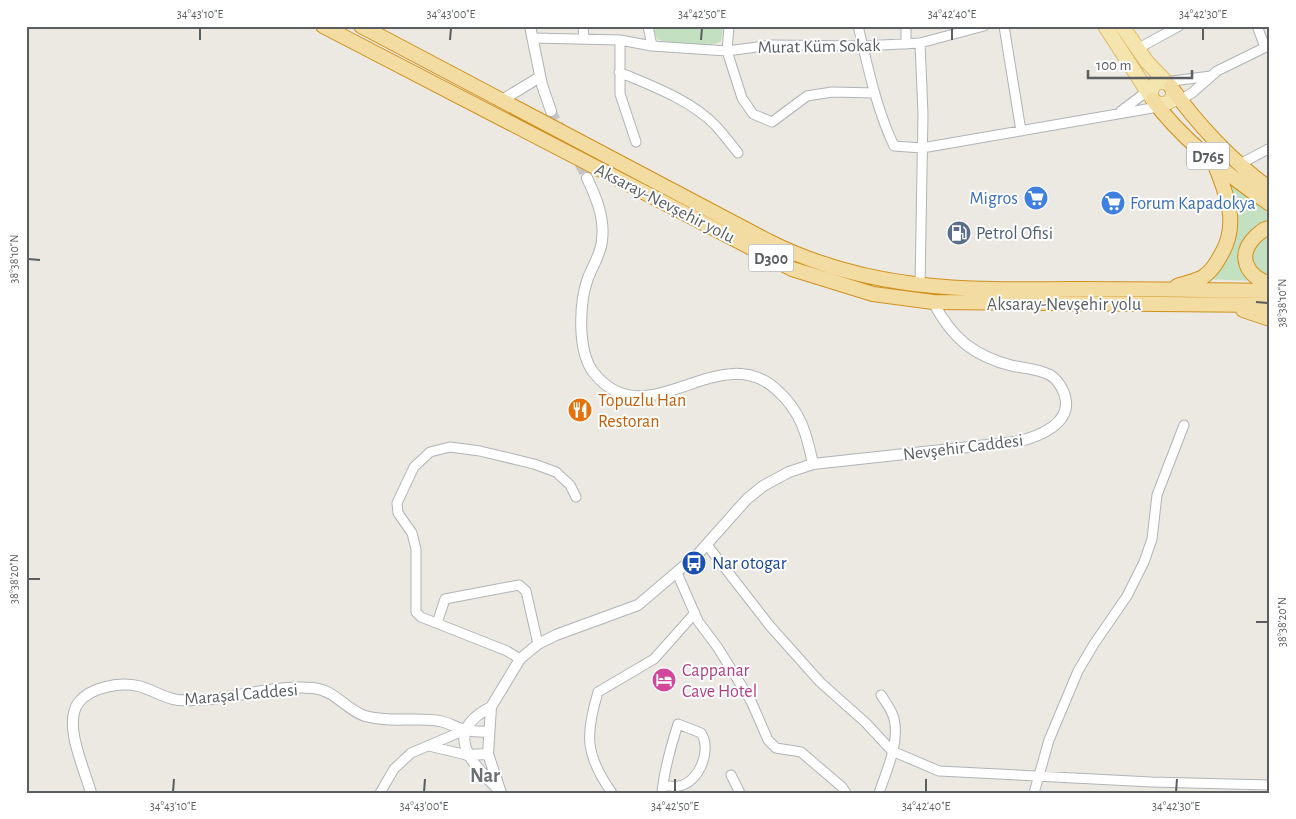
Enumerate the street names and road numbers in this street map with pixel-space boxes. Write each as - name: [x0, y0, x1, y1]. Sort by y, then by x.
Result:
- street label: Murat Küm Sokak: [757, 37, 881, 57]
- road number: D765: [1187, 142, 1229, 170]
- street label: Aksaray-Nevşehir yolu: [592, 161, 737, 247]
- road number: D300: [748, 244, 794, 272]
- street label: Aksaray-Nevşehir yolu: [987, 296, 1141, 314]
- street label: Nevşehir Caddesi: [902, 432, 1024, 464]
- street label: Maraşal Caddesi: [183, 681, 299, 709]

